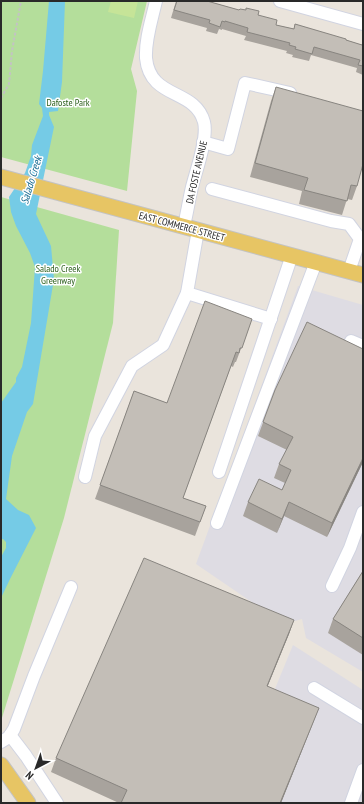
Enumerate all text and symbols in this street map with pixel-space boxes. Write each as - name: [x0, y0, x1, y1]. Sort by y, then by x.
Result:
- park label: Dafoste Park: [46, 96, 90, 109]
- street label: DA FOSTE AVENUE: [183, 139, 210, 205]
- water label: Salado Creek: [17, 153, 45, 206]
- street label: EAST COMMERCE STREET: [137, 209, 227, 244]
- park label: Salado Creek Greenway: [36, 262, 80, 287]
- north arrow: [16, 748, 56, 788]
- text: N: [23, 768, 36, 783]

